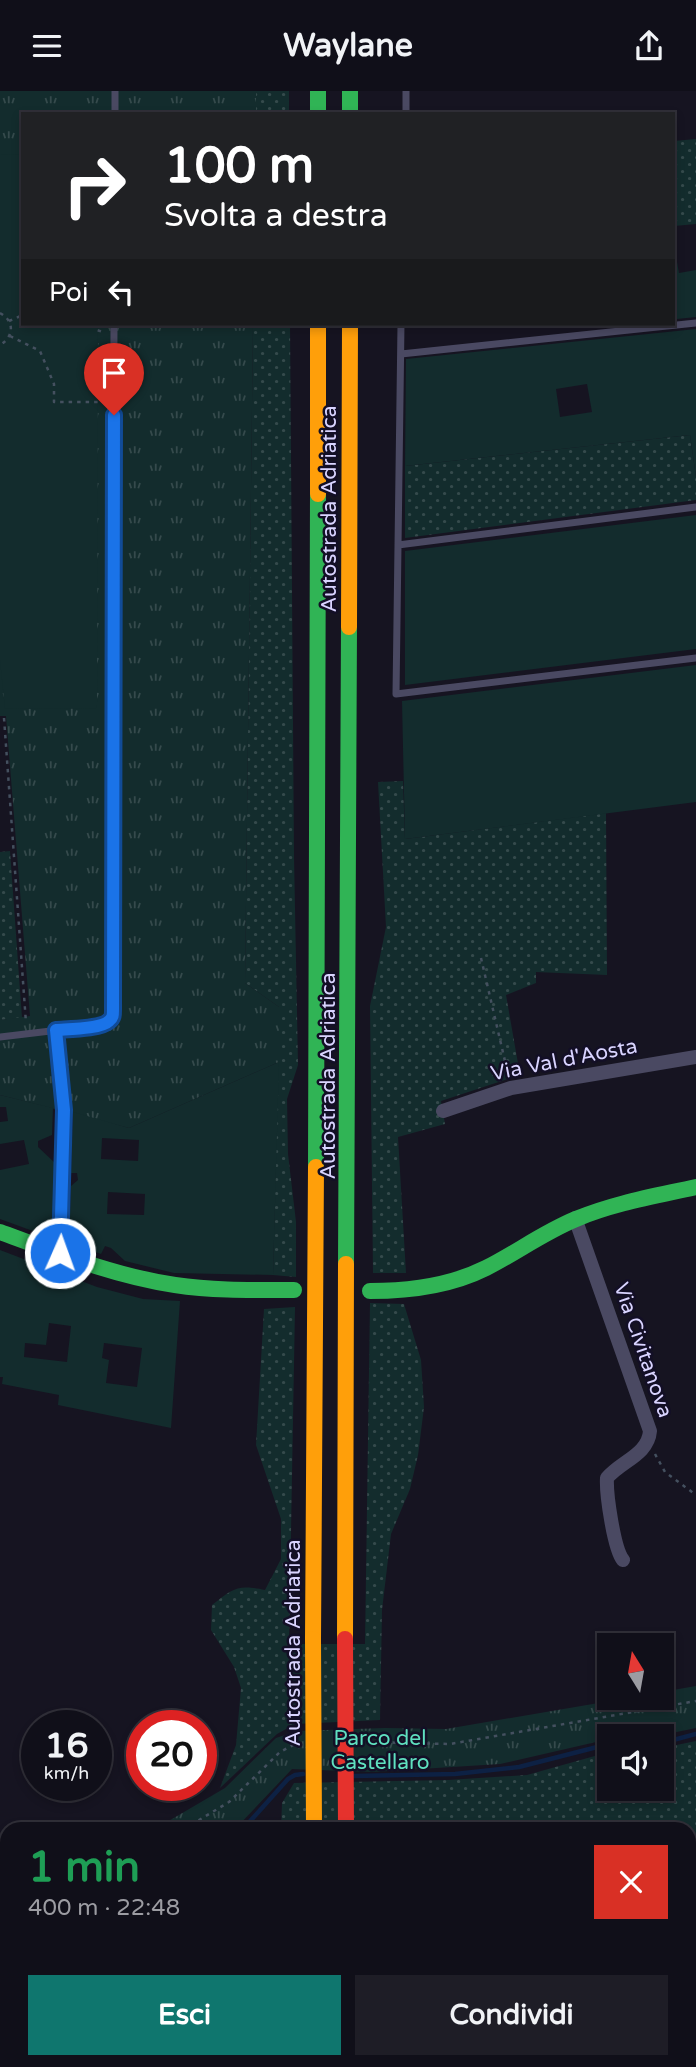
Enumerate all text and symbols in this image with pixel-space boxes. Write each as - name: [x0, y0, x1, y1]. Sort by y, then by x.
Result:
- icon: menu: [28, 27, 66, 65]
- text: Waylane: [283, 27, 413, 65]
- icon: share: [630, 27, 668, 65]
- text: 100 m: [164, 137, 314, 196]
- icon: right: [49, 140, 140, 231]
- text: Svolta a destra: [164, 197, 388, 235]
- icon: left: [102, 273, 140, 311]
- text: Poi: [49, 277, 88, 308]
- pin: [84, 343, 144, 415]
- icon: arrive: [95, 354, 133, 392]
- street label: Autostrada Adriatica: [317, 406, 342, 612]
- street label: Autostrada Adriatica: [316, 973, 341, 1179]
- street label: Via Val d'Aosta: [489, 1034, 639, 1086]
- position arrow: [23, 1216, 97, 1290]
- street label: Via Civitanova: [608, 1279, 678, 1421]
- street label: Autostrada Adriatica: [281, 1540, 306, 1746]
- north arrow: [597, 1633, 674, 1710]
- map controls: [597, 1633, 674, 1801]
- speed limit sign: 20: [126, 1710, 217, 1801]
- button: sound: [597, 1724, 674, 1801]
- text: 16: [45, 1725, 88, 1767]
- park label: Parco del Castellaro: [331, 1726, 429, 1775]
- text: km/h: [44, 1762, 89, 1784]
- text: 1 min: [28, 1842, 140, 1893]
- button: close: [594, 1845, 668, 1919]
- text: 400 m · 22:48: [28, 1894, 180, 1922]
- button: Esci: [28, 1975, 341, 2055]
- button: Condividi: [355, 1975, 668, 2055]

